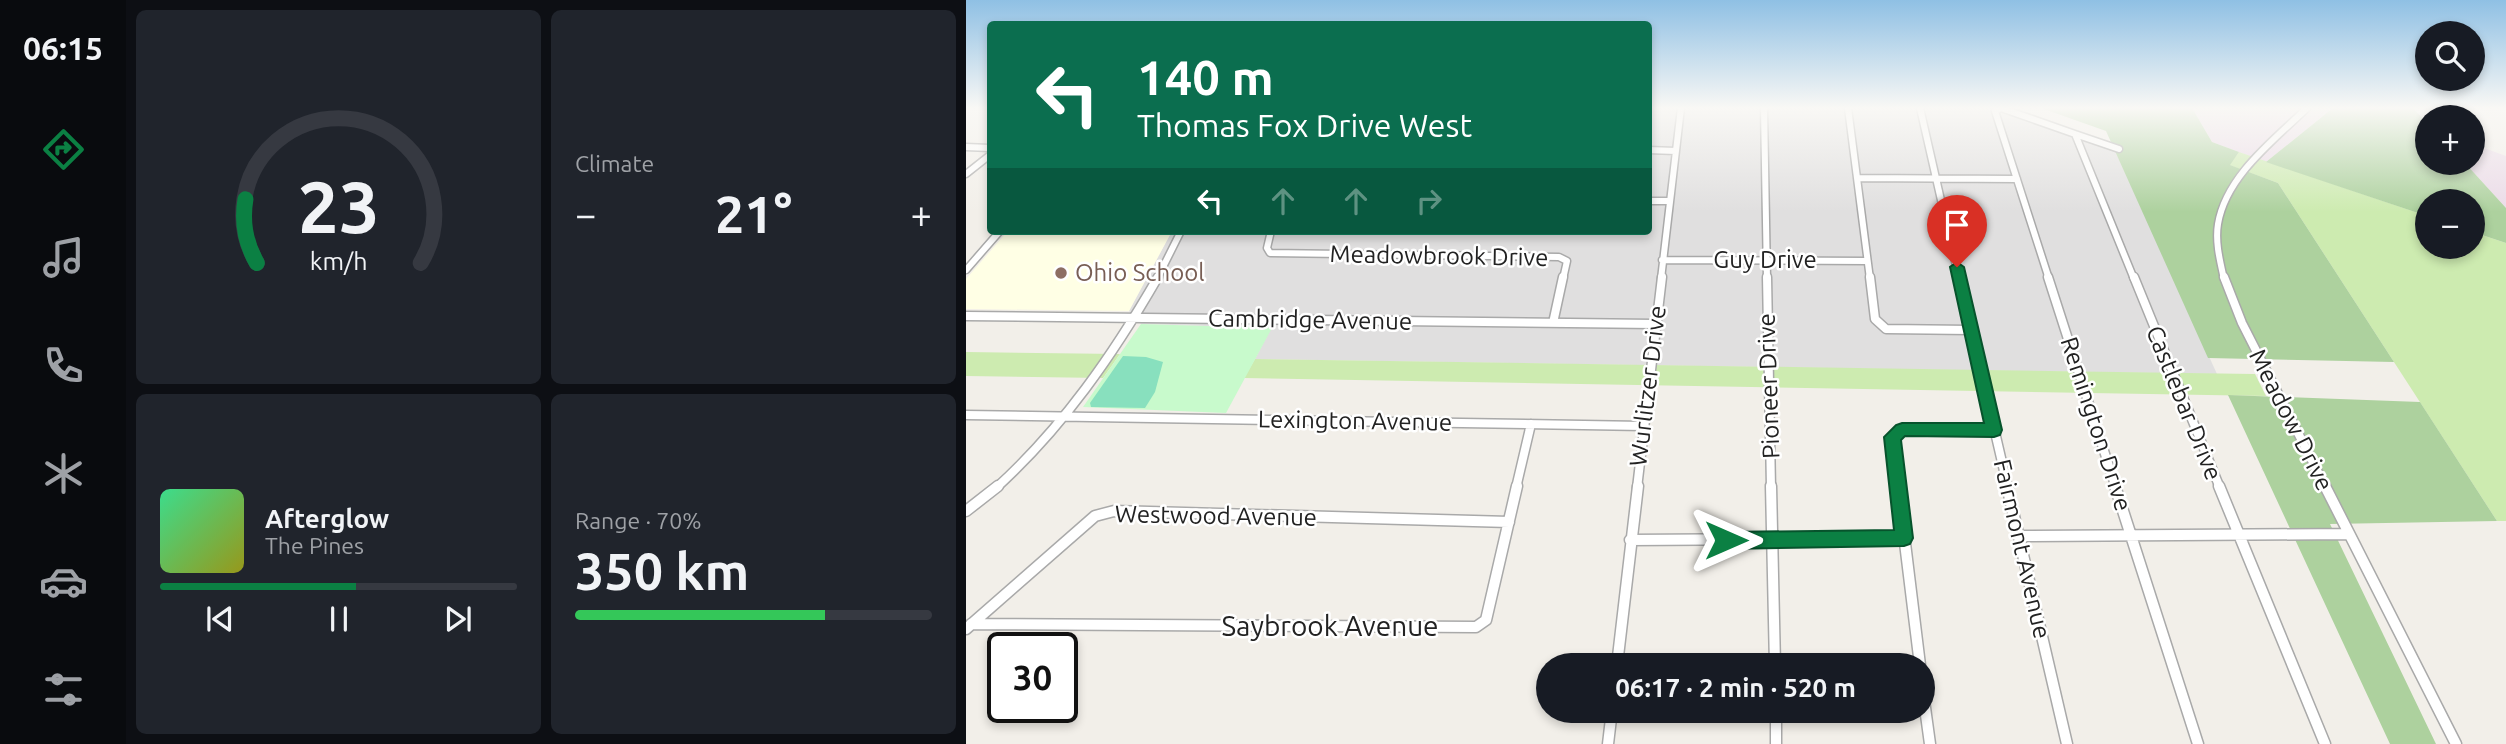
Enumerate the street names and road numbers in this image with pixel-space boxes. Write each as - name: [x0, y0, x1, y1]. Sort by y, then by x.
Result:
- street label: Meadowbrook Drive: [1329, 240, 1549, 271]
- street label: Guy Drive: [1713, 246, 1817, 273]
- street label: Cambridge Avenue: [1208, 304, 1412, 335]
- street label: Wurlitzer Drive: [1624, 304, 1671, 468]
- street label: Pioneer Drive: [1752, 313, 1785, 459]
- street label: Castlebar Drive: [2141, 322, 2228, 484]
- street label: Remington Drive: [2056, 333, 2137, 514]
- street label: Meadow Drive: [2244, 344, 2339, 495]
- street label: Lexington Avenue: [1258, 405, 1452, 436]
- street label: Fairmont Avenue: [1989, 457, 2056, 641]
- street label: Westwood Avenue: [1115, 500, 1317, 531]
- street label: Saybrook Avenue: [1221, 610, 1439, 641]

